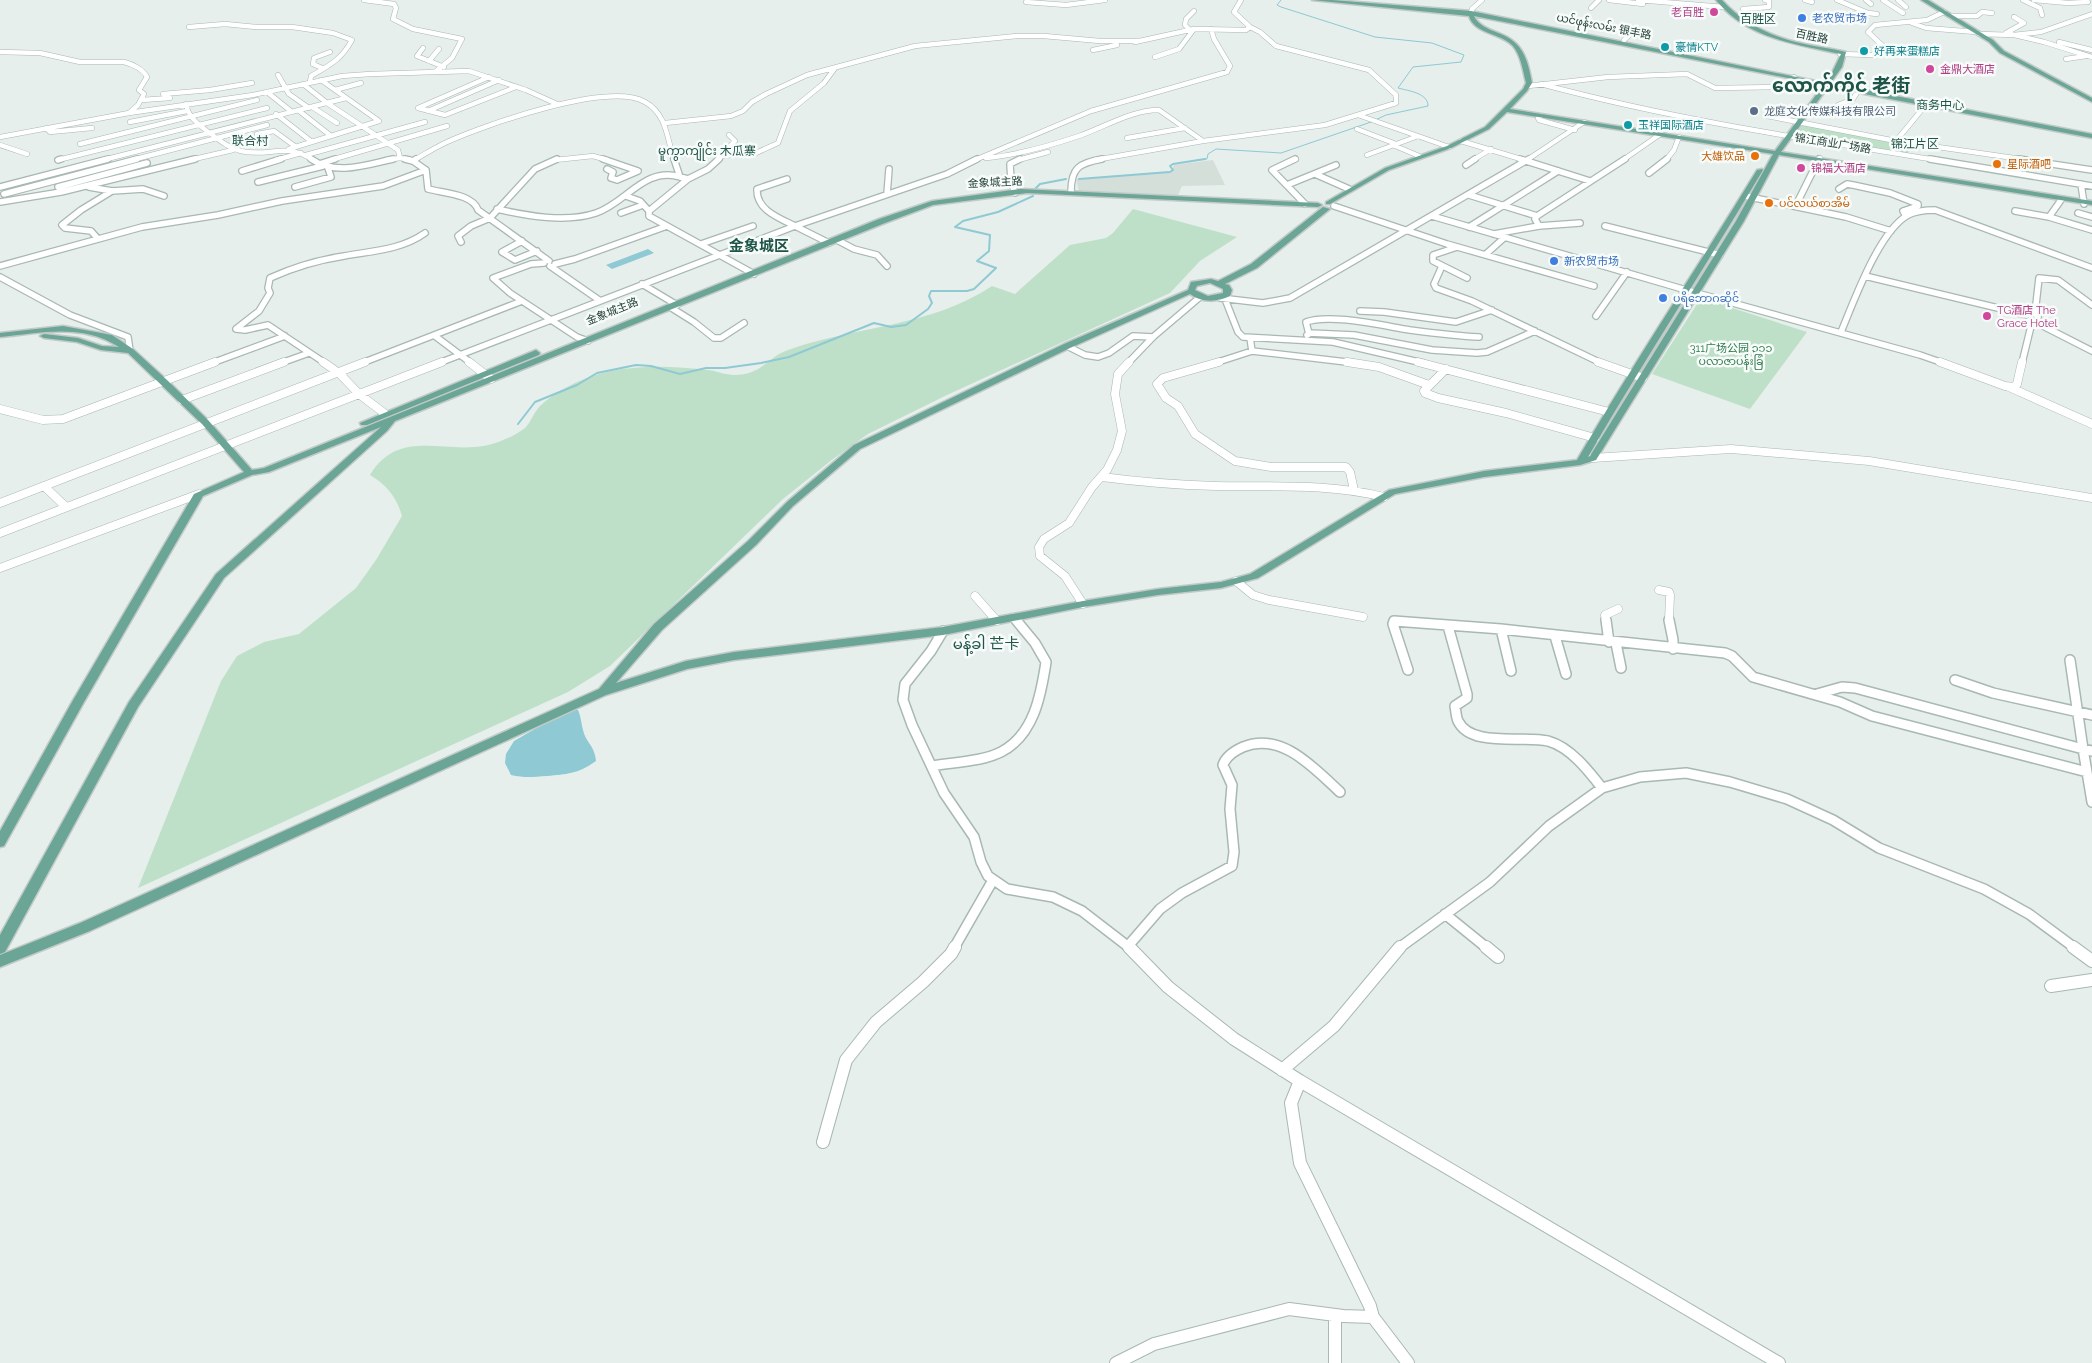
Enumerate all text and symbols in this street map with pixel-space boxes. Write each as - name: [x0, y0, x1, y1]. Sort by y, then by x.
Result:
- place label: 老百胜: [1671, 6, 1704, 19]
- marker: 老百胜: [1708, 6, 1720, 18]
- street label: ယင်ဖုန်းလမ်း 银丰路: [1555, 10, 1653, 44]
- district label: 百胜区: [1740, 12, 1776, 26]
- marker: 老农贸市场: [1796, 12, 1808, 24]
- place label: 老农贸市场: [1812, 12, 1867, 25]
- street label: 百胜路: [1794, 27, 1829, 46]
- marker: 豪情KTV: [1659, 41, 1671, 53]
- place label: 豪情KTV: [1675, 41, 1719, 54]
- marker: 好再来蛋糕店: [1858, 45, 1870, 57]
- place label: 好再来蛋糕店: [1874, 45, 1940, 58]
- marker: 金鼎大酒店: [1924, 63, 1936, 75]
- place label: 金鼎大酒店: [1940, 63, 1995, 76]
- district label: လောက်ကိုင် 老街: [1772, 72, 1910, 101]
- district label: 商务中心: [1916, 98, 1964, 112]
- marker: 龙庭文化传媒科技有限公司: [1748, 105, 1760, 117]
- place label: 龙庭文化传媒科技有限公司: [1764, 105, 1896, 118]
- marker: 玉祥国际酒店: [1622, 119, 1634, 131]
- place label: 玉祥国际酒店: [1638, 119, 1704, 132]
- street label: 锦江商业广场路: [1794, 131, 1872, 156]
- district label: 联合村: [232, 134, 269, 148]
- district label: 锦江片区: [1891, 137, 1939, 151]
- district label: မူကွာကျိုင်း 木瓜寨: [658, 142, 756, 161]
- place label: 大雄饮品: [1701, 150, 1745, 163]
- marker: 大雄饮品: [1749, 150, 1761, 162]
- marker: 星际酒吧: [1991, 158, 2003, 170]
- place label: 星际酒吧: [2007, 158, 2051, 171]
- marker: 锦福大酒店: [1795, 162, 1807, 174]
- place label: 锦福大酒店: [1811, 162, 1866, 175]
- street label: 金象城主路: [967, 175, 1023, 190]
- place label: ပင်လယ်စာအိမ်: [1779, 196, 1850, 210]
- marker: ပင်လယ်စာအိမ်: [1763, 197, 1775, 209]
- district label: 金象城区: [729, 237, 789, 255]
- marker: 新农贸市场: [1548, 255, 1560, 267]
- place label: 新农贸市场: [1564, 255, 1619, 268]
- place label: ပရိဘောဂဆိုင်: [1673, 291, 1739, 307]
- marker: ပရိဘောဂဆိုင်: [1657, 292, 1669, 304]
- street label: 金象城主路: [584, 295, 640, 328]
- place label: TG酒店 The Grace Hotel: [1997, 304, 2057, 330]
- marker: TG酒店 The Grace Hotel: [1981, 310, 1993, 322]
- park label: 311广场公园 ၃၁၁ ပလာဇာပန်းခြံ: [1690, 342, 1772, 370]
- district label: မန့်ခါ 芒卡: [953, 634, 1019, 656]

